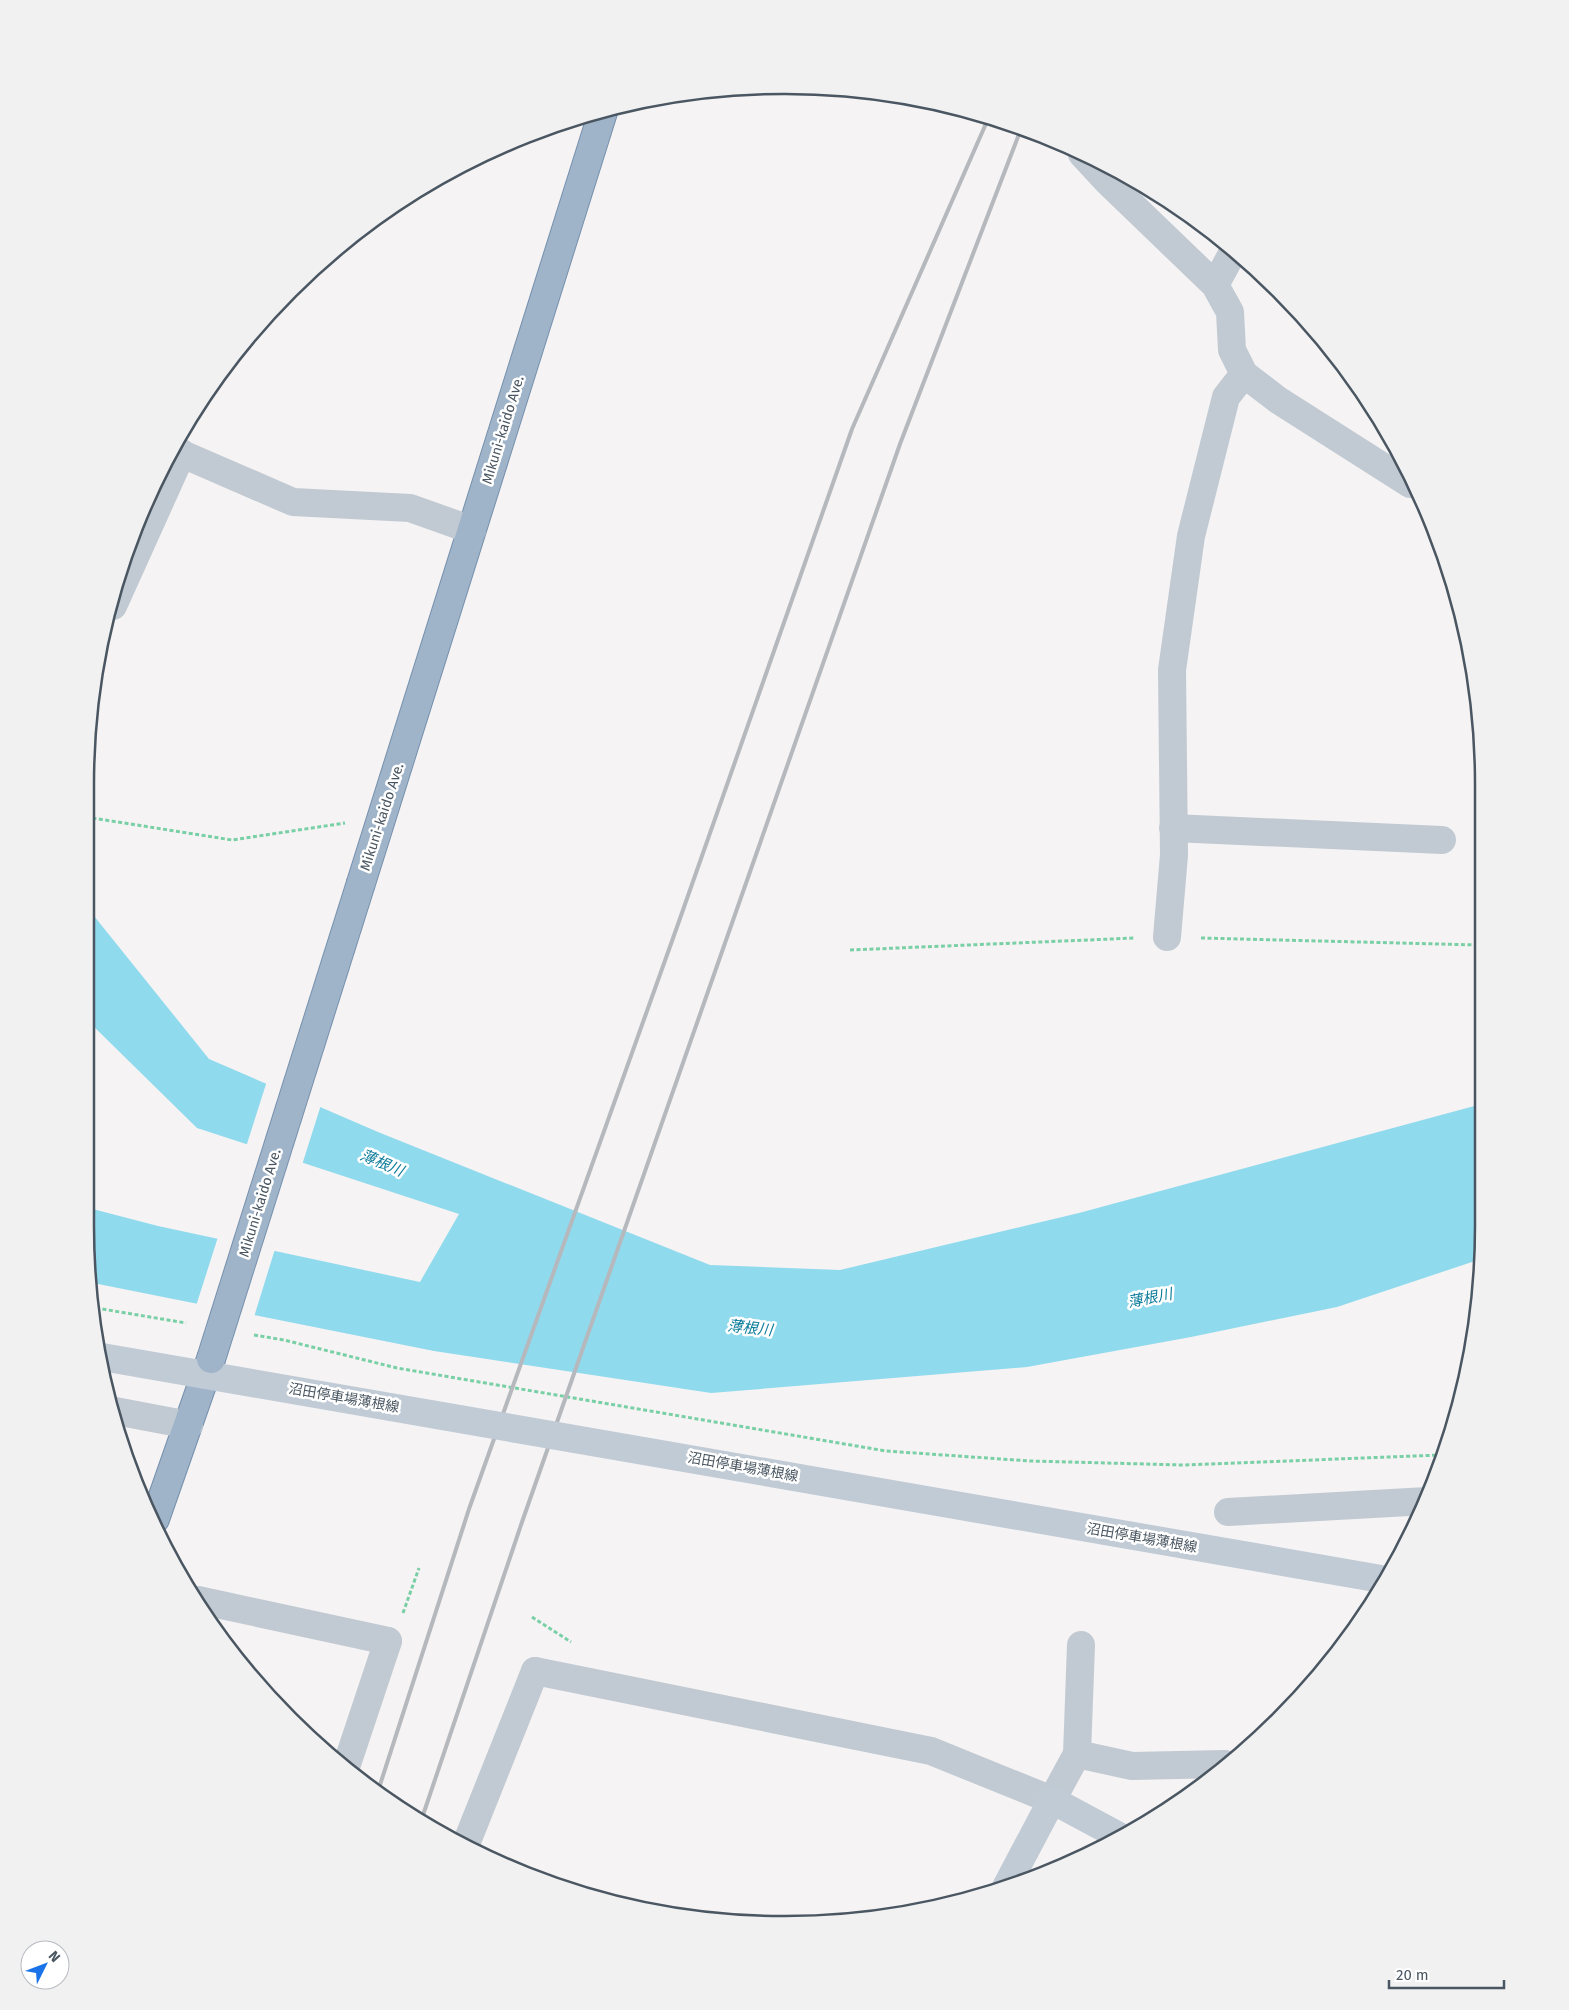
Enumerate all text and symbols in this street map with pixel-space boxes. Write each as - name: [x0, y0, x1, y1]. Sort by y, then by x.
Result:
- street label: Mikuni-kaido Ave.: [478, 374, 528, 486]
- street label: Mikuni-kaido Ave.: [357, 761, 407, 873]
- water label: 薄根川: [358, 1146, 408, 1181]
- street label: Mikuni-kaido Ave.: [235, 1147, 285, 1259]
- water label: 薄根川: [1126, 1284, 1176, 1311]
- water label: 薄根川: [727, 1317, 775, 1340]
- street label: 沼田停車場薄根線: [287, 1380, 401, 1416]
- street label: 沼田停車場薄根線: [686, 1449, 800, 1485]
- street label: 沼田停車場薄根線: [1085, 1520, 1199, 1556]
- north arrow: [20, 1940, 70, 1990]
- text: N: [45, 1947, 64, 1966]
- scale bar: [1389, 1958, 1504, 1990]
- text: 20 m: [1396, 1966, 1429, 1984]

